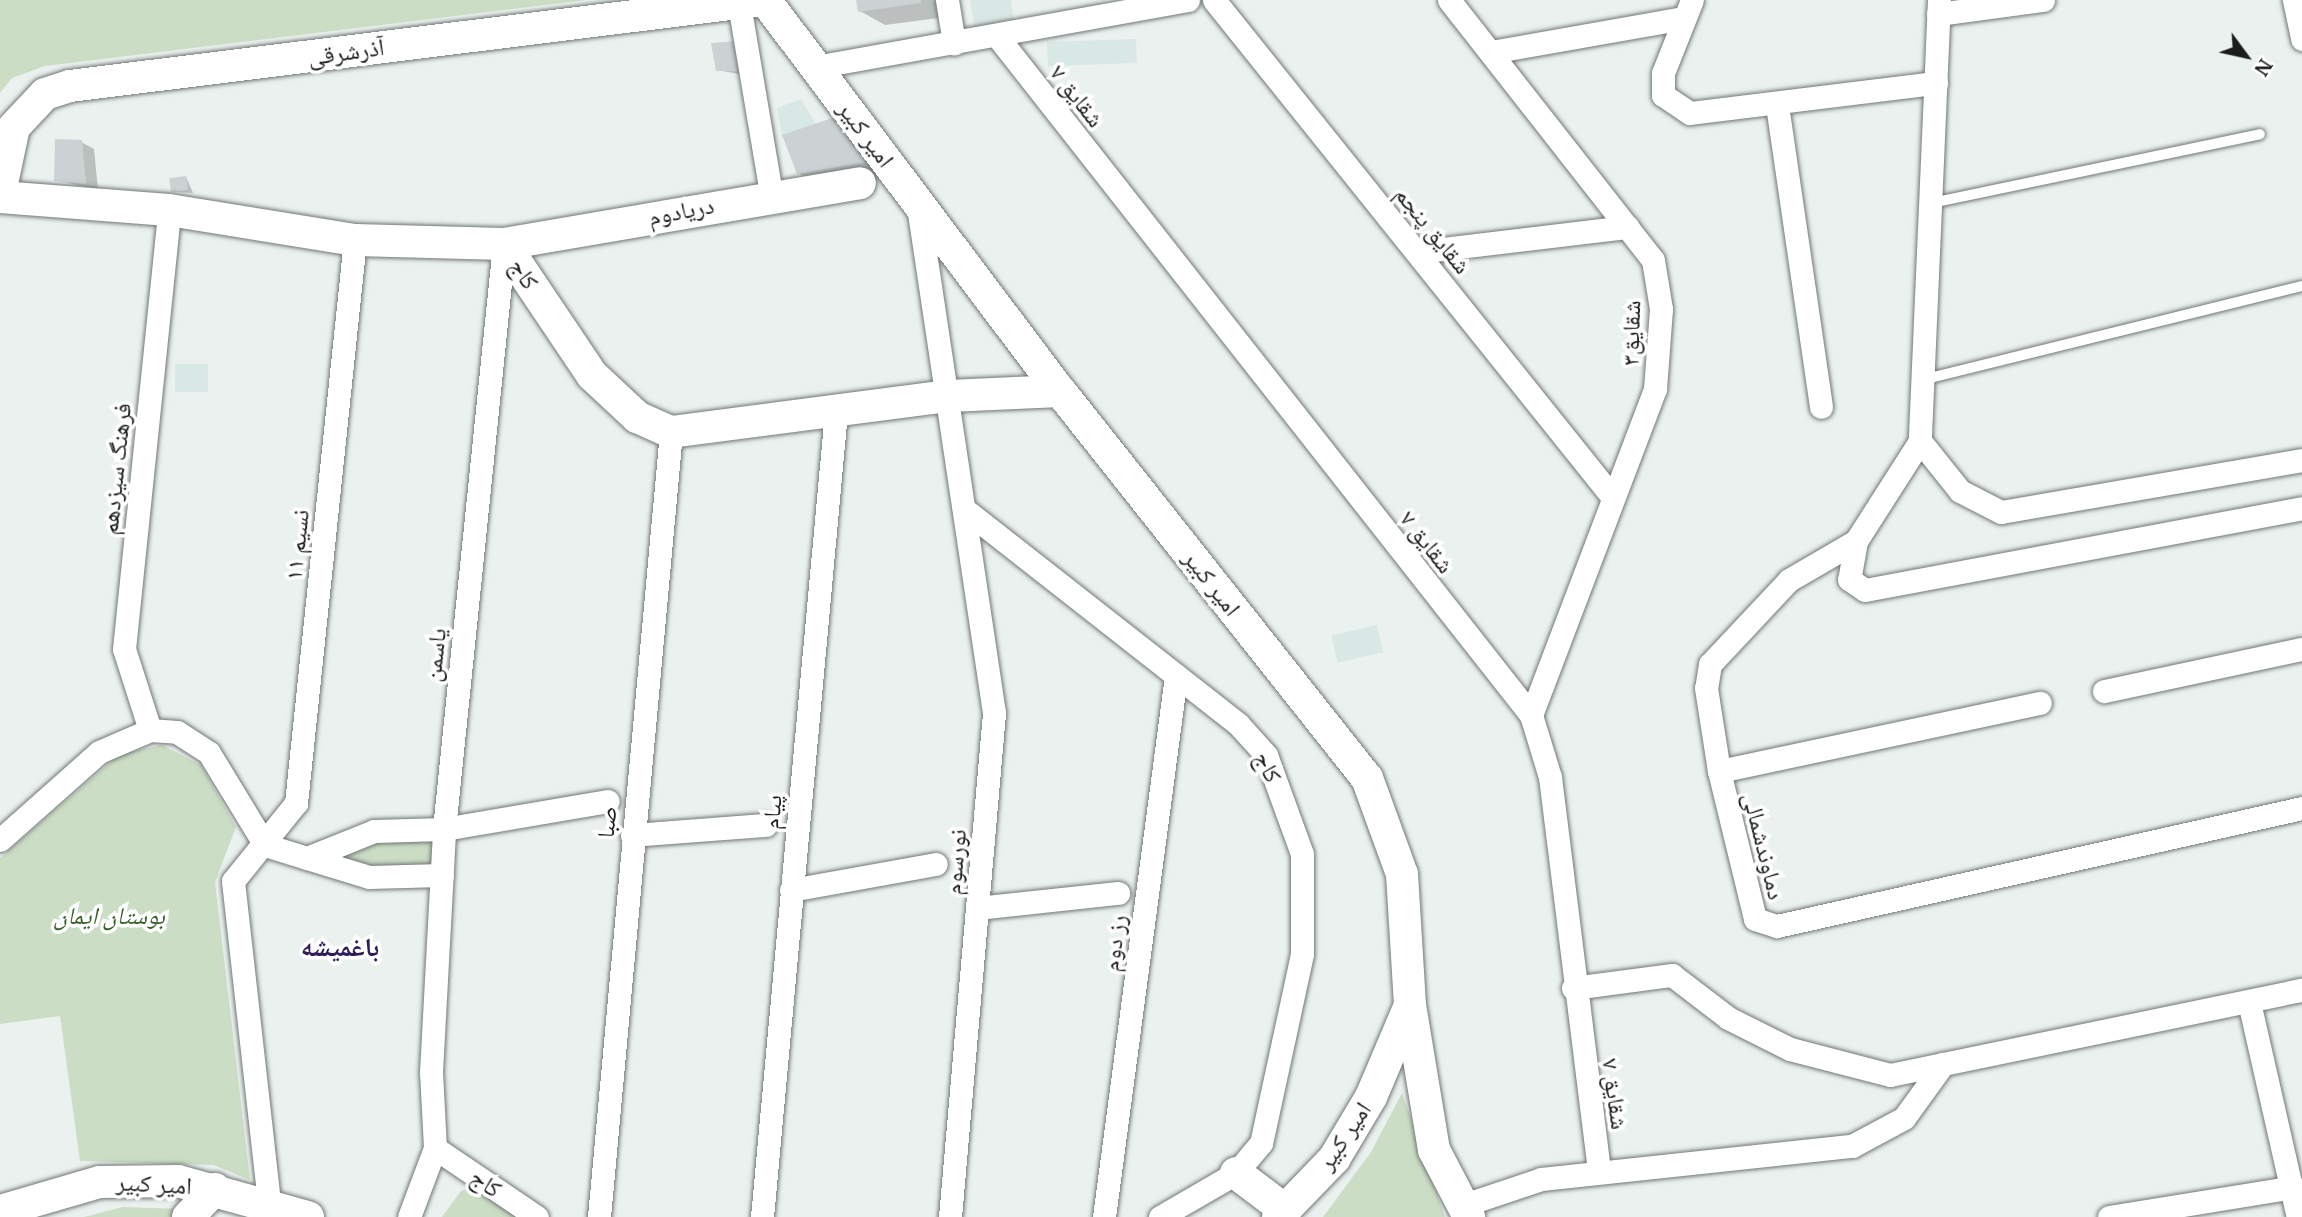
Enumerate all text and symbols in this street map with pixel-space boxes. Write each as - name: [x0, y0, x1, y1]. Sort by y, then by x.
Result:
- north arrow: [2211, 21, 2281, 91]
- street label: آذرشرقی: [306, 32, 386, 72]
- text: N: [2249, 55, 2278, 80]
- street label: شقایق ۷: [1044, 59, 1110, 133]
- street label: امیر کبیر: [832, 95, 900, 173]
- street label: شقایق پنجم: [1389, 180, 1477, 280]
- street label: دریادوم: [646, 191, 716, 231]
- street label: کاج: [503, 253, 545, 295]
- street label: شقایق۳: [1615, 300, 1647, 366]
- street label: فرهنگ سیزدهم: [95, 402, 137, 536]
- street label: شقایق ۷: [1394, 505, 1460, 579]
- street label: نسیم ۱۱: [279, 508, 315, 582]
- street label: امیر کبیر: [1177, 544, 1247, 622]
- street label: یاسمن: [418, 627, 452, 683]
- street label: کاج: [1248, 747, 1288, 787]
- street label: دماوندشمالی: [1737, 789, 1791, 903]
- street label: پیام: [756, 793, 788, 831]
- street label: صبا: [591, 805, 623, 839]
- street label: نورسوم: [938, 828, 972, 896]
- park label: بوستان ایمان: [53, 902, 165, 930]
- street label: رز دوم: [1096, 913, 1132, 973]
- district label: باغمیشه: [301, 931, 379, 963]
- street label: شقایق ۷: [1596, 1057, 1634, 1131]
- street label: امیر کبیر: [1311, 1096, 1377, 1176]
- street label: کاج: [465, 1162, 507, 1204]
- street label: امیر کبیر: [115, 1168, 193, 1200]

